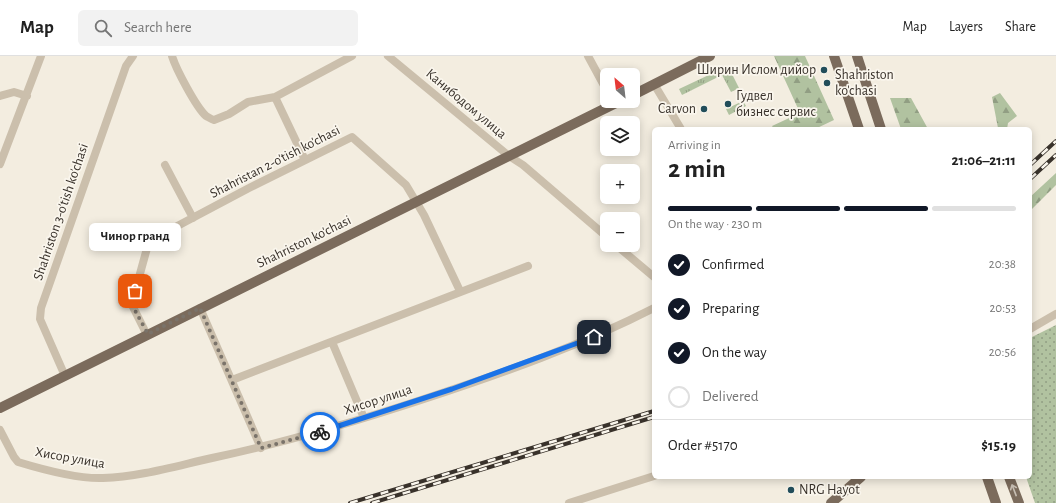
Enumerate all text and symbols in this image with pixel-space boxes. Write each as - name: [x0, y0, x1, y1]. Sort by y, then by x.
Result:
- search box: [78, 10, 358, 46]
- icon: search: [92, 17, 114, 39]
- text: Map: [20, 18, 54, 37]
- text: Search here: [124, 20, 192, 35]
- text: Map: [902, 20, 927, 34]
- text: Layers: [949, 20, 983, 34]
- text: Share: [1005, 20, 1036, 34]
- place label: Ширин Ислом дийор: [697, 63, 816, 77]
- marker: Ширин Ислом дийор: [819, 65, 829, 75]
- street label: Канибодом улица: [423, 66, 509, 142]
- north arrow: [600, 68, 640, 108]
- map controls: [600, 68, 640, 252]
- place label: Shahriston ko'chasi: [835, 68, 894, 98]
- marker: Shahriston ko'chasi: [822, 78, 832, 88]
- place label: Гудвел бизнес сервис: [736, 89, 816, 119]
- marker: Гудвел бизнес сервис: [723, 99, 733, 109]
- place label: Carvon: [658, 102, 696, 116]
- marker: Carvon: [699, 104, 709, 114]
- button: layers: [600, 116, 640, 156]
- street label: Shahristan 2-o'tish ko'chasi: [208, 123, 342, 201]
- text: Arriving in: [668, 139, 721, 152]
- street label: Shahriston 3-o'tish ko'chasi: [31, 142, 91, 282]
- text: 21:06–21:11: [951, 153, 1016, 168]
- text: 2 min: [668, 156, 726, 182]
- button: +: [600, 164, 640, 204]
- button: −: [600, 212, 640, 252]
- street label: Shahriston ko'chasi: [255, 213, 353, 271]
- text: On the way · 230 m: [668, 218, 762, 231]
- callout: Чинор гранд: [89, 223, 181, 251]
- text: Чинор гранд: [100, 230, 170, 243]
- icon: check: [668, 254, 690, 276]
- text: Confirmed: [702, 257, 764, 272]
- text: 20:38: [989, 258, 1016, 271]
- pin: [118, 274, 152, 308]
- icon: bag: [124, 280, 146, 302]
- icon: check: [668, 298, 690, 320]
- text: Preparing: [702, 301, 759, 316]
- text: 20:53: [989, 302, 1016, 315]
- pin: [577, 320, 611, 354]
- icon: home: [583, 326, 605, 348]
- icon: check: [668, 342, 690, 364]
- text: On the way: [702, 345, 767, 360]
- text: 20:56: [989, 346, 1016, 359]
- street label: Хисор улица: [342, 382, 414, 418]
- text: Delivered: [702, 389, 759, 404]
- courier: [300, 412, 340, 452]
- icon: bike: [309, 421, 331, 443]
- text: Order #5170: [668, 438, 738, 453]
- text: $15.19: [981, 438, 1016, 453]
- street label: Хисор улица: [34, 445, 107, 471]
- place label: NRG Hayot: [799, 483, 860, 497]
- one-way arrow: [1010, 484, 1018, 496]
- marker: NRG Hayot: [786, 485, 796, 495]

